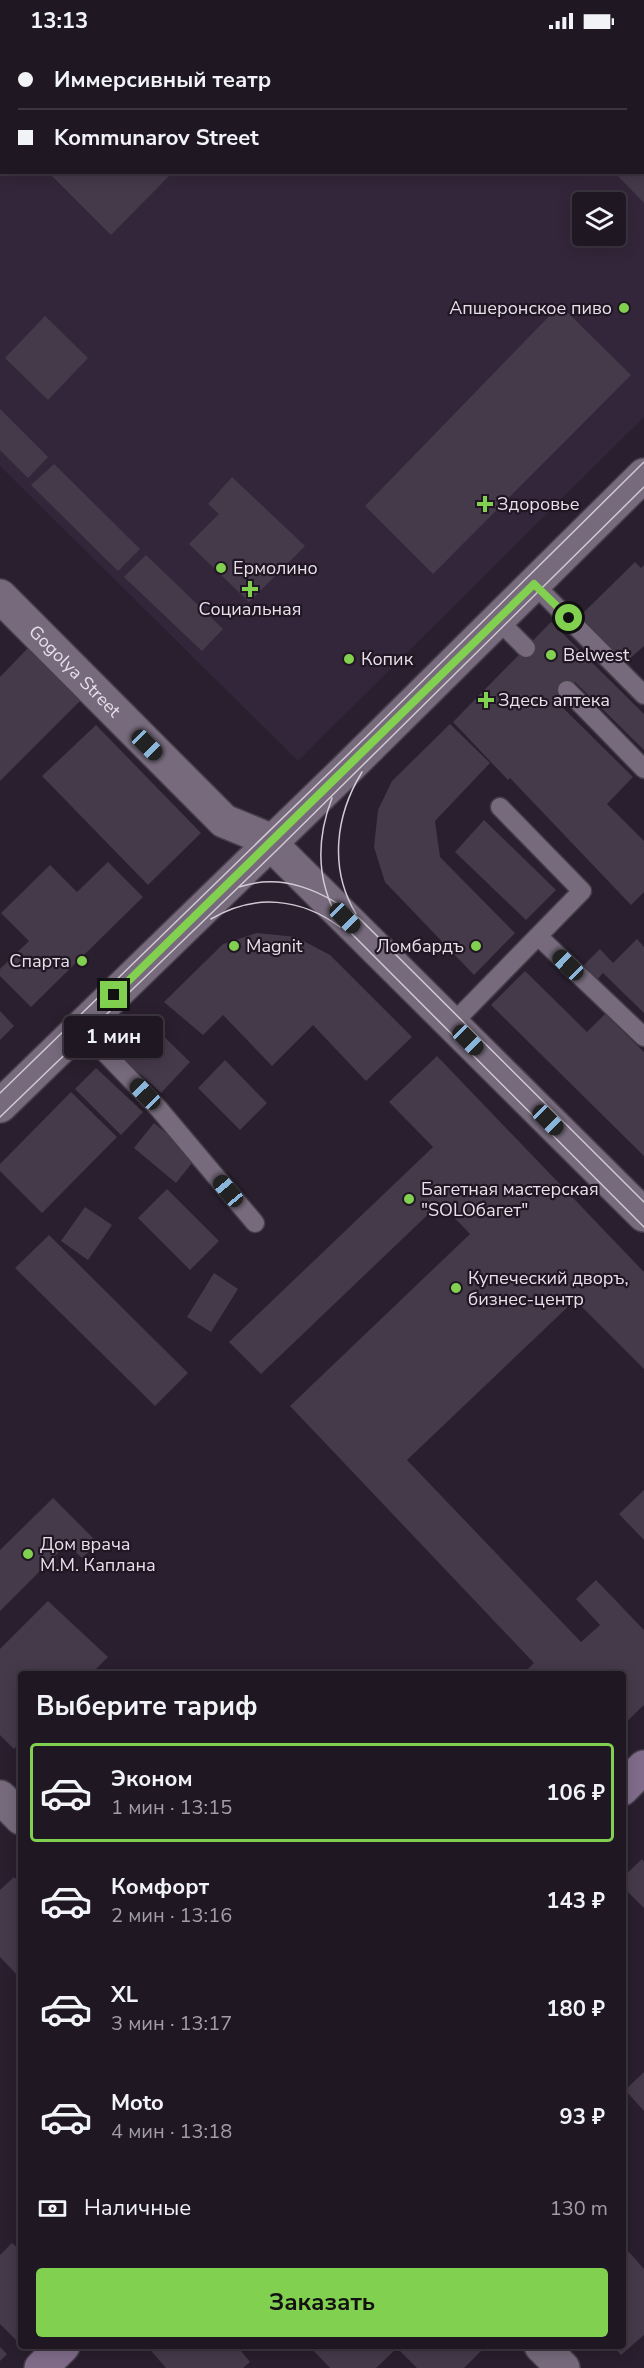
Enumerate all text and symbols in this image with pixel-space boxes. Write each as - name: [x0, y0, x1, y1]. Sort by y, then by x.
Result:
- text: 13:13: [30, 6, 88, 36]
- text: Иммерсивный театр: [54, 65, 271, 95]
- text: Kommunarov Street: [54, 123, 259, 153]
- map controls: [572, 192, 626, 246]
- button: layers: [572, 192, 626, 246]
- place label: Апшеронское пиво: [449, 296, 612, 320]
- marker: Апшеронское пиво: [617, 301, 631, 315]
- place label: Здоровье: [497, 492, 580, 516]
- marker: Здоровье: [478, 497, 492, 511]
- place label: Ермолино: [233, 556, 318, 580]
- marker: Ермолино: [214, 561, 228, 575]
- marker: Социальная: [243, 582, 257, 596]
- place label: Социальная: [198, 597, 302, 621]
- route start: [555, 604, 582, 631]
- street label: Gogolya Street: [24, 620, 127, 723]
- place label: Belwest: [563, 643, 630, 667]
- place label: Копик: [361, 647, 414, 671]
- marker: Belwest: [544, 648, 558, 662]
- marker: Копик: [342, 652, 356, 666]
- place label: Здесь аптека: [498, 688, 610, 712]
- marker: Здесь аптека: [479, 693, 493, 707]
- car: [128, 726, 166, 764]
- car: [326, 899, 364, 937]
- place label: Magnit: [246, 934, 303, 958]
- place label: Ломбардъ: [376, 934, 464, 958]
- marker: Magnit: [227, 939, 241, 953]
- marker: Ломбардъ: [469, 939, 483, 953]
- car: [549, 946, 587, 984]
- place label: Спарта: [9, 949, 70, 973]
- marker: Спарта: [75, 954, 89, 968]
- route end: [100, 981, 127, 1008]
- callout: 1 мин: [64, 1016, 164, 1058]
- car: [449, 1021, 487, 1059]
- text: 1 мин: [86, 1023, 141, 1050]
- car: [126, 1075, 164, 1113]
- car: [529, 1101, 567, 1139]
- car: [210, 1171, 246, 1211]
- place label: Багетная мастерская "SOLOбагет": [421, 1177, 599, 1222]
- marker: Багетная мастерская "SOLOбагет": [402, 1192, 416, 1206]
- place label: Купеческий дворъ, бизнес-центр: [468, 1266, 629, 1311]
- marker: Купеческий дворъ, бизнес-центр: [449, 1281, 463, 1295]
- place label: Дом врача М.М. Каплана: [40, 1532, 156, 1577]
- marker: Дом врача М.М. Каплана: [21, 1547, 35, 1561]
- text: Выберите тариф: [36, 1688, 258, 1725]
- text: Эконом: [111, 1764, 193, 1794]
- icon: car: [39, 1766, 93, 1820]
- text: 106 ₽: [546, 1778, 605, 1808]
- text: 1 мин · 13:15: [111, 1794, 232, 1821]
- text: Комфорт: [111, 1872, 209, 1902]
- icon: car: [39, 1874, 93, 1928]
- text: 143 ₽: [546, 1886, 605, 1916]
- text: 2 мин · 13:16: [111, 1902, 232, 1929]
- text: XL: [111, 1980, 138, 2010]
- icon: car: [39, 1982, 93, 2036]
- text: 180 ₽: [546, 1994, 605, 2024]
- text: 3 мин · 13:17: [111, 2010, 232, 2037]
- text: Moto: [111, 2088, 164, 2118]
- icon: car: [39, 2090, 93, 2144]
- text: 93 ₽: [559, 2102, 605, 2132]
- text: 4 мин · 13:18: [111, 2118, 232, 2145]
- icon: cash: [36, 2192, 69, 2225]
- text: Наличные: [84, 2193, 191, 2223]
- text: 130 m: [550, 2195, 608, 2222]
- button: Заказать: [36, 2268, 608, 2337]

